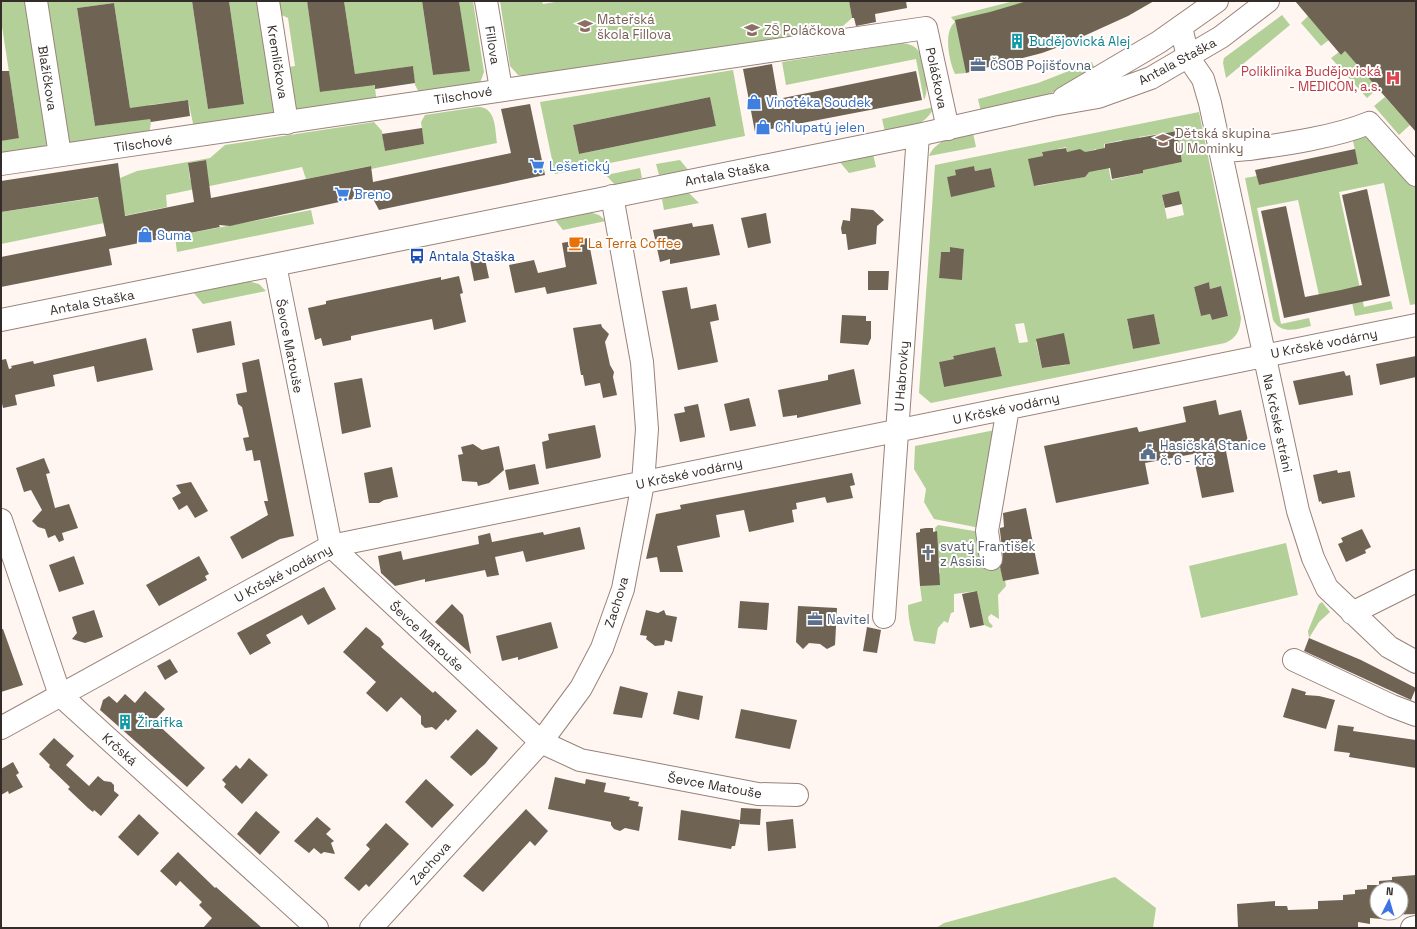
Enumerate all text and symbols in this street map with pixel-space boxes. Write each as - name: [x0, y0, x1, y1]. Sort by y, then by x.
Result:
- place label: Mateřská škola Fillova: [597, 11, 672, 43]
- school or university icon: Mateřská škola Fillova: [576, 17, 594, 35]
- school or university icon: ZŠ Poláčkova: [743, 21, 761, 39]
- place label: ZŠ Poláčkova: [764, 22, 846, 39]
- street label: Kremličkova: [263, 24, 292, 101]
- street label: Fillova: [481, 25, 504, 66]
- building icon: Budějovická Alej: [1008, 32, 1026, 50]
- place label: Budějovická Alej: [1029, 33, 1130, 50]
- street label: Antala Staška: [1135, 34, 1220, 89]
- street label: Blažíčkova: [34, 44, 61, 112]
- street label: Poláčkova: [922, 46, 951, 111]
- office icon: ČSOB Pojišťovna: [969, 56, 987, 74]
- place label: ČSOB Pojišťovna: [990, 57, 1092, 74]
- place label: Poliklinika Budějovická - MEDICON, a.s.: [1241, 63, 1382, 95]
- hospital icon: Poliklinika Budějovická - MEDICON, a.s.: [1384, 69, 1402, 87]
- street label: Tilschové: [433, 83, 493, 108]
- shop icon: Vinotéka Soudek: [745, 93, 763, 111]
- place label: Vinotéka Soudek: [766, 94, 871, 111]
- shop icon: Chlupatý jelen: [754, 118, 772, 136]
- place label: Chlupatý jelen: [775, 119, 865, 136]
- place label: Dětská skupina U Mominky: [1175, 125, 1271, 157]
- street label: Tilschové: [113, 131, 173, 156]
- school or university icon: Dětská skupina U Mominky: [1154, 131, 1172, 149]
- supermarket icon: Lešetický: [528, 157, 546, 175]
- street label: Antala Staška: [683, 157, 771, 190]
- place label: Lešetický: [549, 158, 610, 175]
- supermarket icon: Breno: [333, 185, 351, 203]
- place label: Breno: [354, 186, 391, 203]
- shop icon: Suma: [136, 226, 154, 244]
- place label: Suma: [157, 227, 192, 244]
- cafe icon: La Terra Coffee: [567, 234, 585, 252]
- place label: La Terra Coffee: [588, 235, 681, 252]
- bus stop icon: Antala Staška: [408, 247, 426, 265]
- place label: Antala Staška: [429, 248, 515, 265]
- street label: Antala Staška: [48, 286, 136, 319]
- street label: Ševce Matouše: [272, 298, 307, 395]
- street label: U Krčské vodárny: [1269, 325, 1379, 362]
- street label: U Habrovky: [891, 340, 912, 412]
- street label: Na Krčské stráni: [1259, 372, 1296, 474]
- street label: U Krčské vodárny: [951, 389, 1061, 428]
- place label: Hasičská Stanice č. 6 - Krč: [1160, 437, 1266, 469]
- public building icon: Hasičská Stanice č. 6 - Krč: [1139, 443, 1157, 461]
- street label: U Krčské vodárny: [634, 454, 744, 493]
- place label: svatý František z Assisi: [940, 538, 1035, 570]
- street label: U Krčské vodárny: [231, 541, 335, 606]
- church icon: svatý František z Assisi: [919, 544, 937, 562]
- street label: Zachova: [601, 574, 632, 630]
- street label: Ševce Matouše: [386, 598, 467, 675]
- office icon: Navitel: [806, 610, 824, 628]
- place label: Navitel: [827, 611, 870, 628]
- building icon: Žiraifka: [116, 713, 134, 731]
- place label: Žiraifka: [137, 714, 184, 731]
- street label: Krčská: [99, 729, 141, 770]
- street label: Ševce Matouše: [666, 769, 763, 802]
- street label: Zachova: [406, 838, 455, 889]
- north arrow: [1369, 881, 1409, 921]
- text: N: [1386, 884, 1394, 898]

